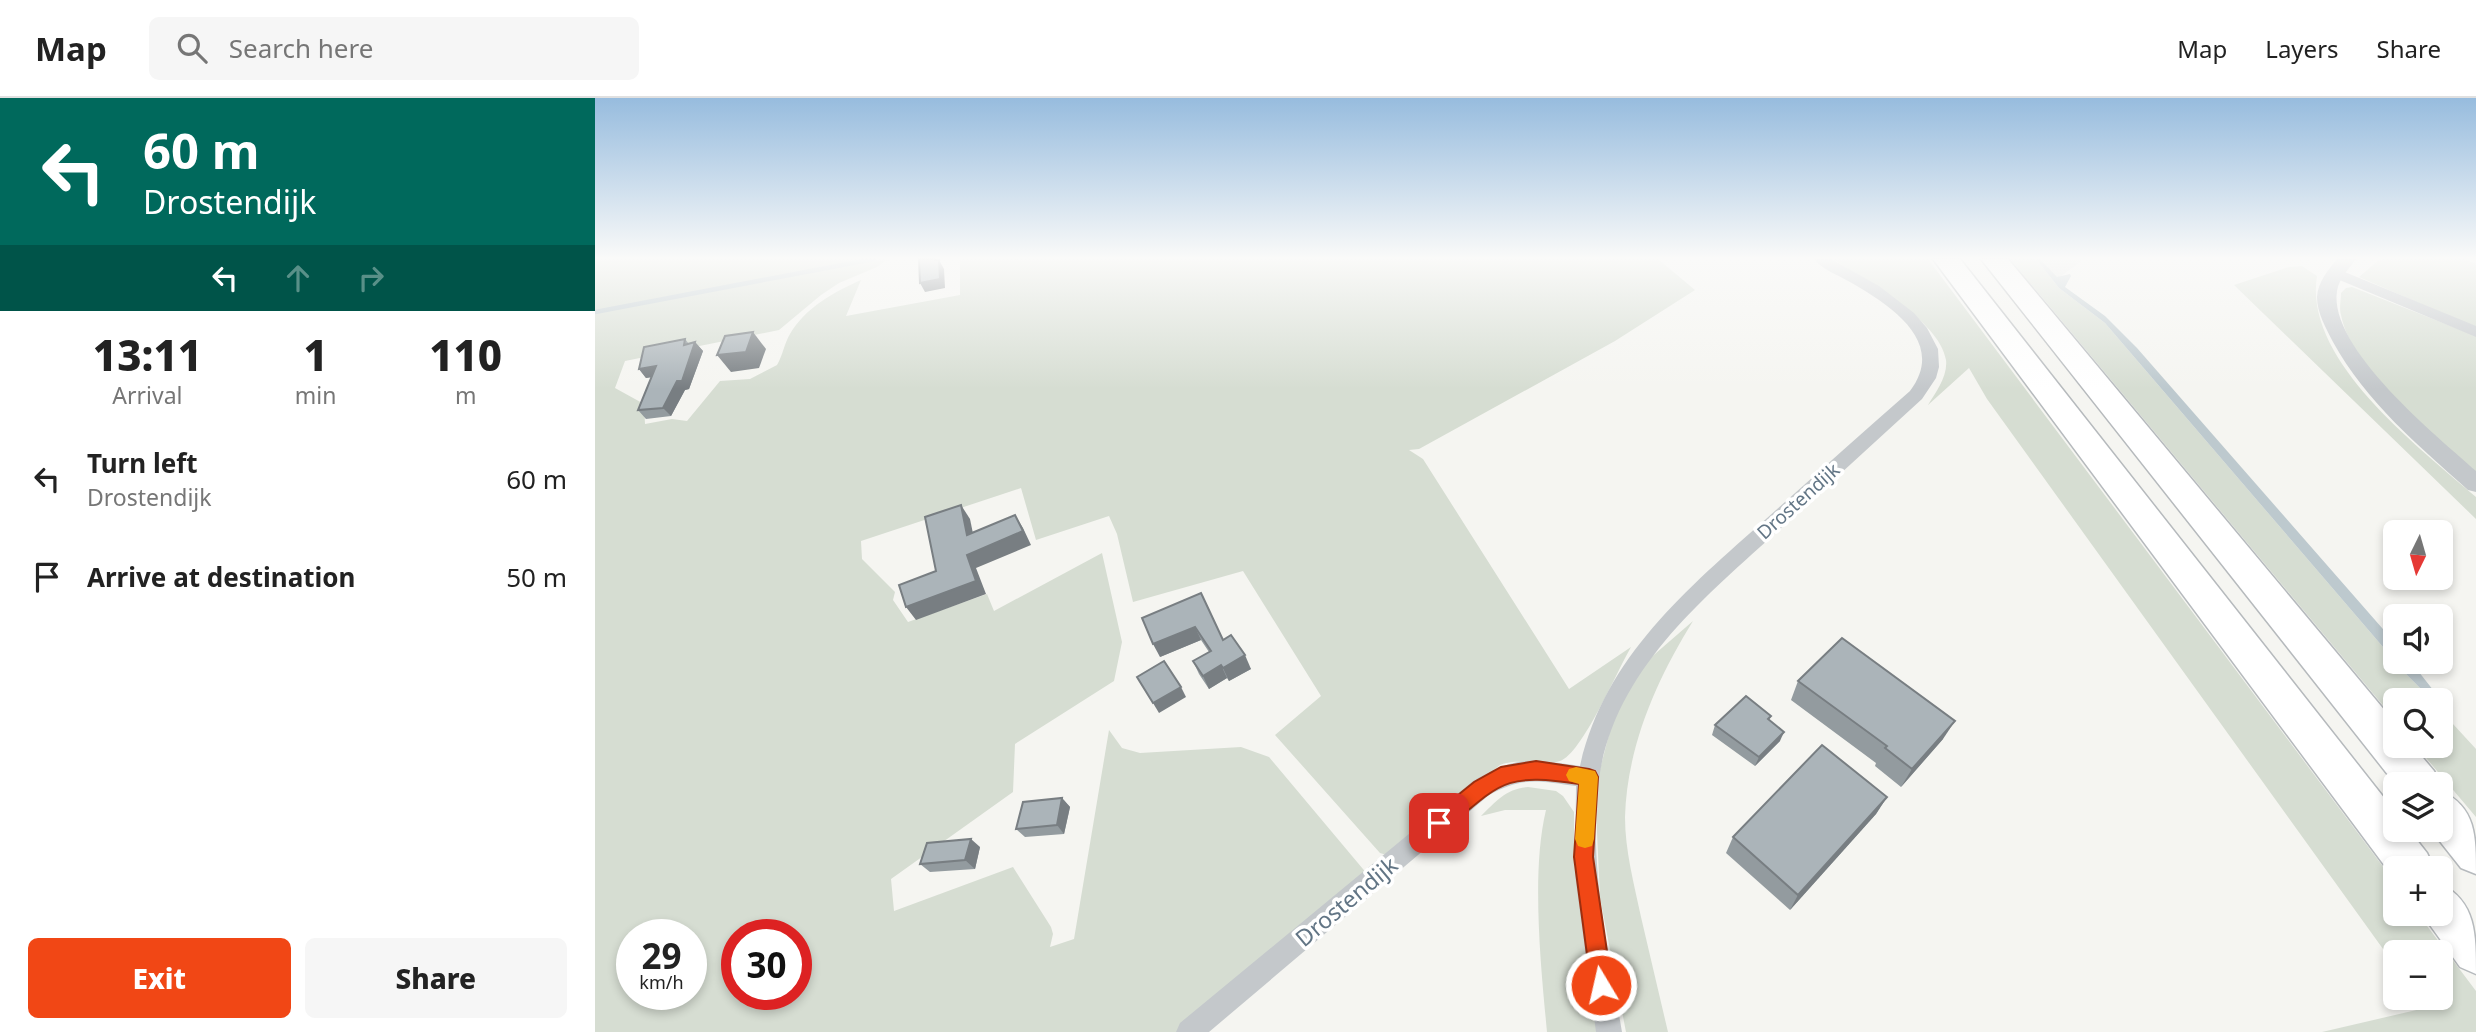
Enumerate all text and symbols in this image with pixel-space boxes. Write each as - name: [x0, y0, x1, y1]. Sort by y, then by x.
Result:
- search box: [149, 17, 639, 80]
- text: Map: [35, 26, 107, 71]
- icon: search: [173, 29, 211, 67]
- text: Search here: [229, 30, 373, 66]
- text: Map: [2177, 32, 2227, 65]
- text: Layers: [2265, 32, 2339, 65]
- text: Share: [2377, 32, 2441, 65]
- text: 60 m: [143, 117, 260, 183]
- icon: left: [28, 126, 119, 217]
- text: Drostendijk: [143, 180, 316, 223]
- icon: left: [206, 259, 244, 297]
- icon: ahead: [279, 259, 317, 297]
- icon: right: [352, 259, 390, 297]
- text: 13:11: [93, 326, 202, 383]
- text: 1: [303, 326, 328, 383]
- text: 110: [429, 326, 502, 383]
- text: Arrival: [112, 379, 182, 411]
- text: min: [295, 379, 336, 411]
- text: m: [455, 379, 476, 411]
- text: Turn left: [87, 445, 198, 481]
- street label: Drostendijk: [1751, 457, 1845, 545]
- icon: left: [28, 460, 66, 498]
- text: 60 m: [506, 461, 567, 497]
- text: Drostendijk: [87, 481, 212, 513]
- north arrow: [2383, 520, 2453, 590]
- map controls: [2383, 520, 2453, 1010]
- icon: arrive: [28, 558, 66, 596]
- text: Arrive at destination: [87, 559, 356, 595]
- text: 50 m: [506, 559, 567, 595]
- button: sound: [2383, 604, 2453, 674]
- button: search: [2383, 688, 2453, 758]
- button: layers: [2383, 772, 2453, 842]
- pin: [1409, 793, 1469, 853]
- icon: arrive: [1420, 804, 1458, 842]
- street label: Drostendijk: [1288, 848, 1405, 953]
- button: +: [2383, 856, 2453, 926]
- speed limit sign: 30: [721, 919, 812, 1010]
- text: 29: [641, 932, 682, 979]
- button: Exit: [28, 938, 291, 1018]
- button: Share: [305, 938, 567, 1018]
- button: −: [2383, 940, 2453, 1010]
- position arrow: [1564, 948, 1638, 1022]
- text: km/h: [639, 970, 684, 994]

